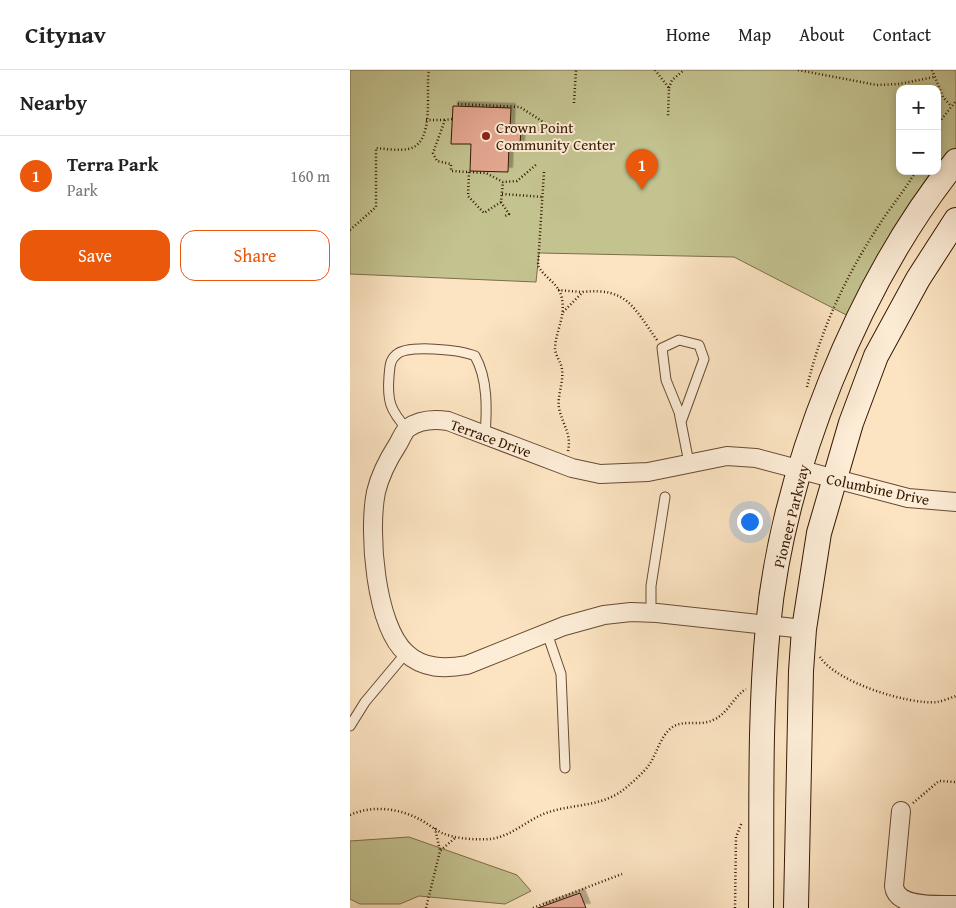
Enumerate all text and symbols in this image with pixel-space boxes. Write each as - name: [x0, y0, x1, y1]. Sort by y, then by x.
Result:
- text: Citynav: [25, 17, 106, 52]
- text: Home: [666, 21, 710, 48]
- text: Map: [738, 21, 771, 48]
- text: About: [799, 21, 845, 48]
- text: Contact: [873, 21, 931, 48]
- map controls: [896, 85, 941, 175]
- button: +: [896, 85, 941, 130]
- text: Nearby: [20, 87, 87, 118]
- place label: Crown Point Community Center: [496, 117, 615, 155]
- marker: Crown Point Community Center: [480, 130, 492, 142]
- button: −: [896, 130, 941, 175]
- pin: 1: [626, 149, 658, 190]
- text: Terra Park: [67, 150, 158, 178]
- text: 1: [32, 164, 40, 188]
- text: 160 m: [290, 164, 330, 188]
- text: Park: [67, 178, 98, 202]
- button: Save: [20, 230, 170, 281]
- button: Share: [180, 230, 330, 281]
- street label: Terrace Drive: [448, 414, 534, 462]
- street label: Pioneer Parkway: [768, 462, 814, 570]
- street label: Columbine Drive: [825, 468, 931, 510]
- your location: [737, 509, 763, 535]

